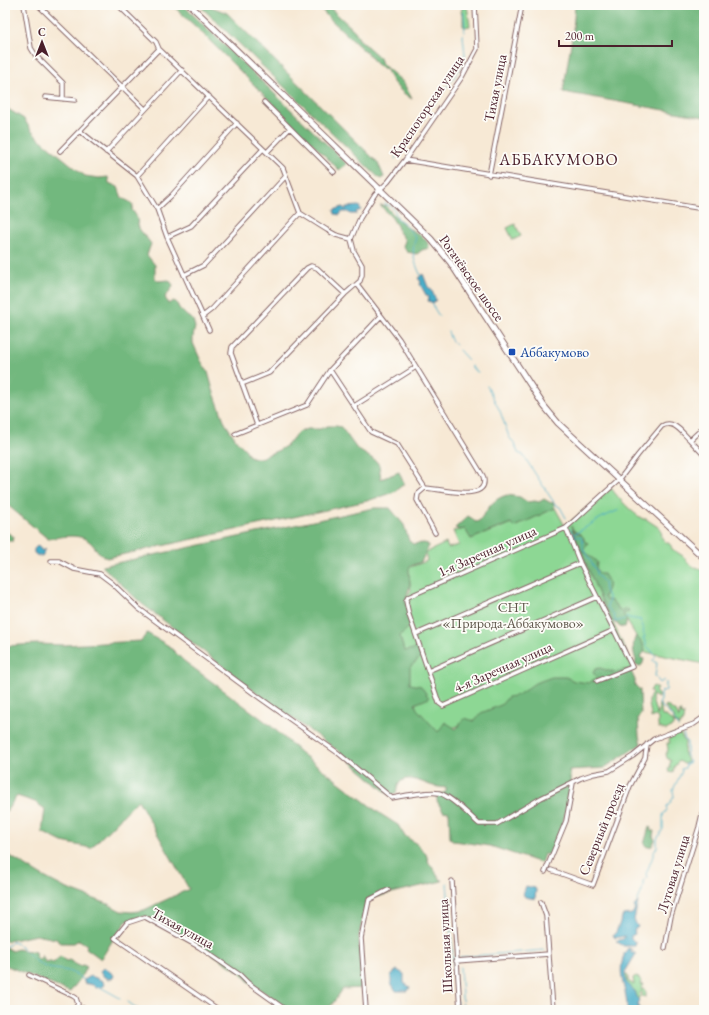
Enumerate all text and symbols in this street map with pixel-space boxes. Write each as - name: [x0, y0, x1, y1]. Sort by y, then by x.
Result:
- north arrow: [22, 22, 62, 62]
- scale bar: [559, 22, 672, 48]
- text: С: [38, 25, 46, 39]
- text: 200 m: [565, 28, 595, 44]
- street label: Красногорская улица: [386, 51, 468, 161]
- street label: Тихая улица: [480, 52, 510, 123]
- district label: АББАКУМОВО: [498, 149, 619, 170]
- street label: Рогачёвское шоссе: [435, 231, 509, 325]
- place label: Аббакумово: [519, 343, 589, 361]
- marker: Аббакумово: [507, 347, 517, 357]
- street label: 1-я Заречная улица: [435, 521, 539, 581]
- park label: СНТ «Природа-Аббакумово»: [442, 598, 584, 632]
- street label: 4-я Заречная улица: [451, 637, 555, 697]
- street label: Северный проезд: [574, 779, 628, 878]
- street label: Луговая улица: [653, 832, 694, 915]
- street label: Школьная улица: [434, 898, 456, 994]
- street label: Тихая улица: [149, 904, 218, 953]

